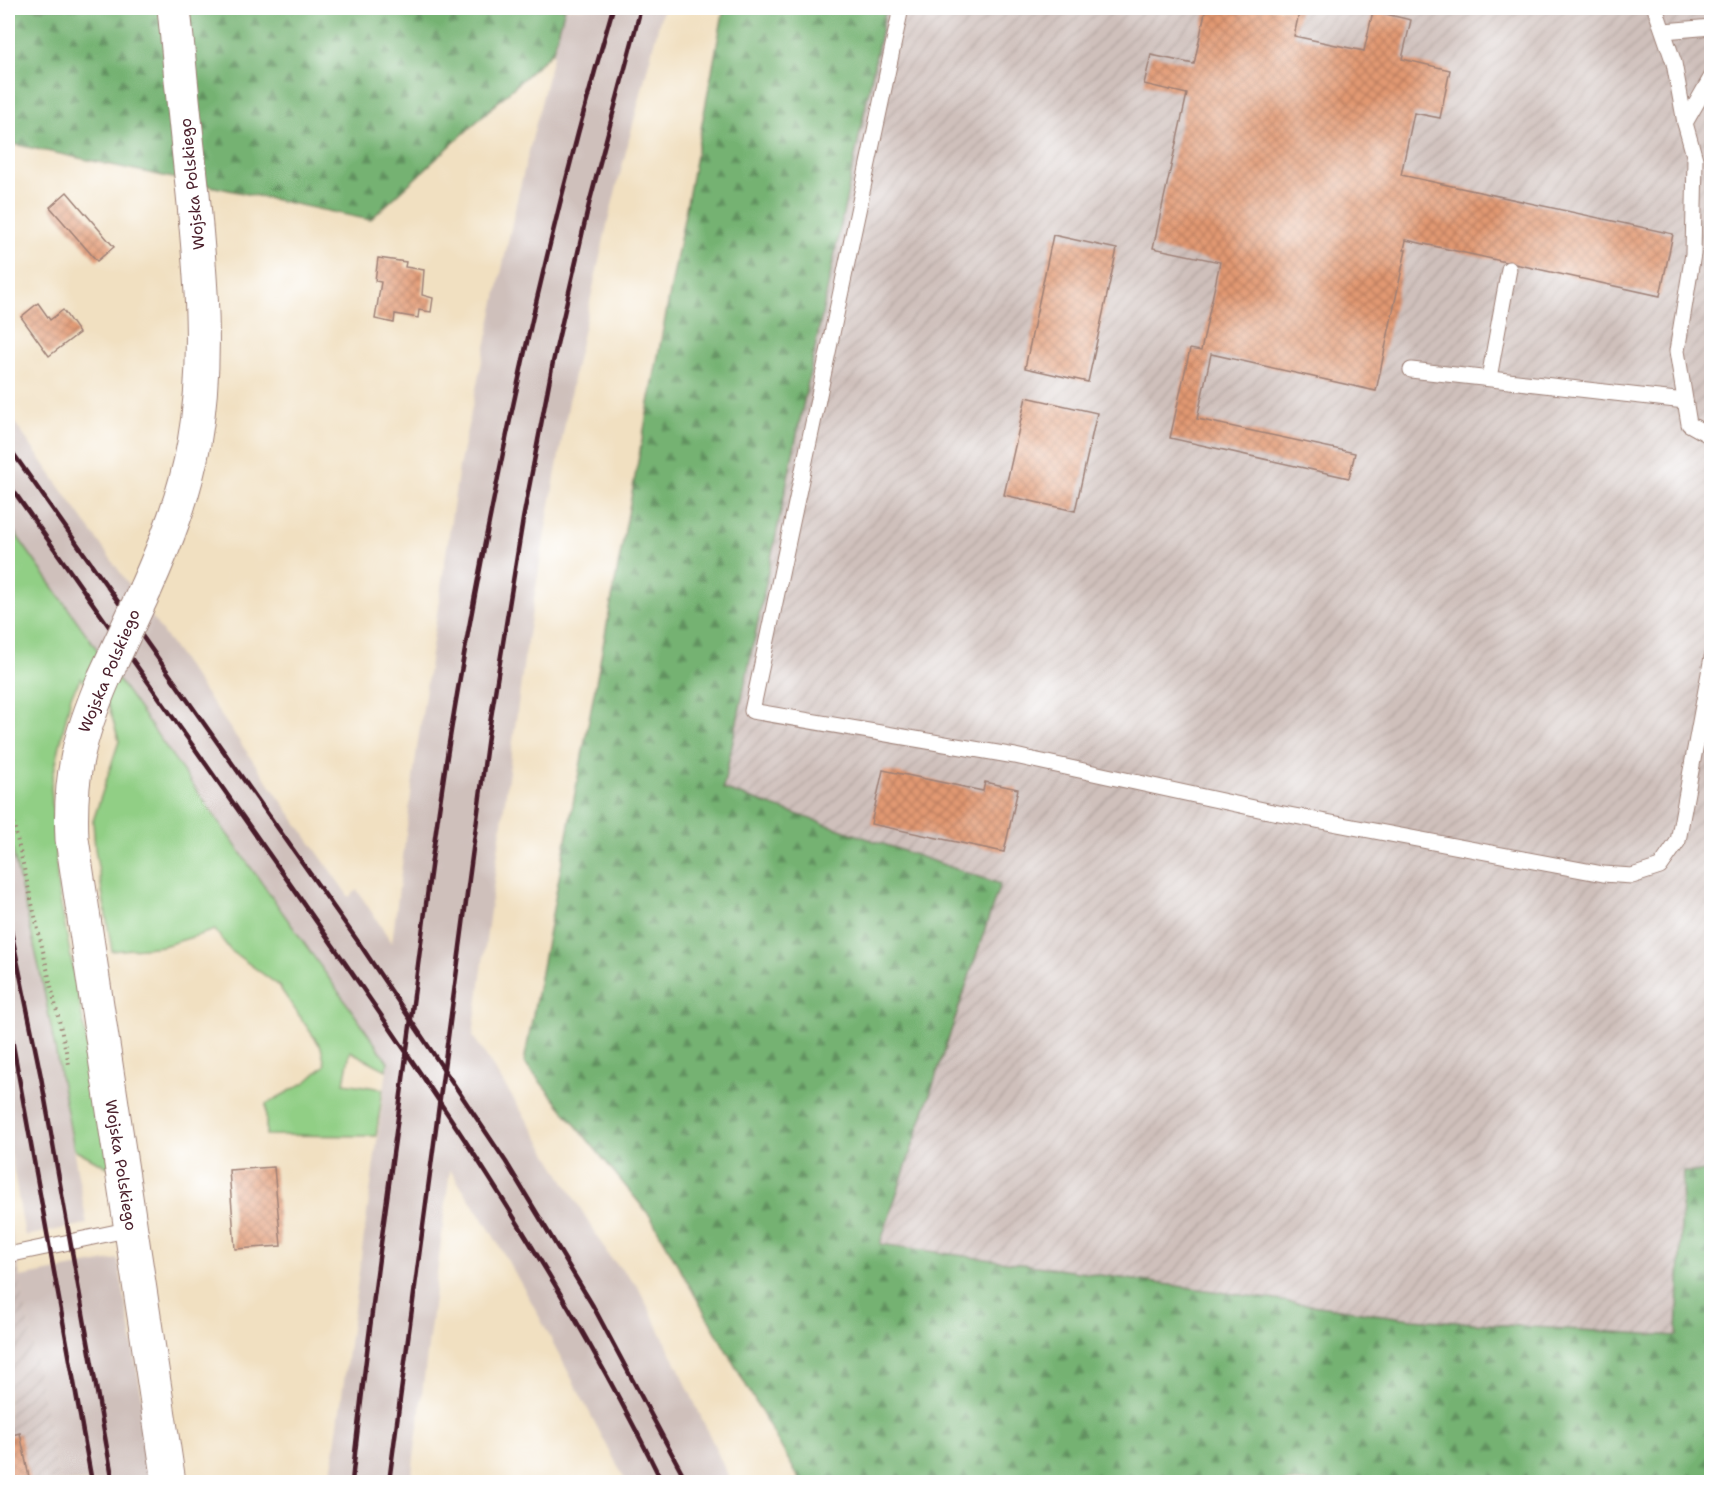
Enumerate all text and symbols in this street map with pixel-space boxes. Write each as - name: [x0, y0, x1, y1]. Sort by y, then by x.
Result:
- street label: Wojska Polskiego: [175, 117, 209, 251]
- street label: Wojska Polskiego: [73, 606, 145, 736]
- street label: Wojska Polskiego: [100, 1098, 142, 1232]

